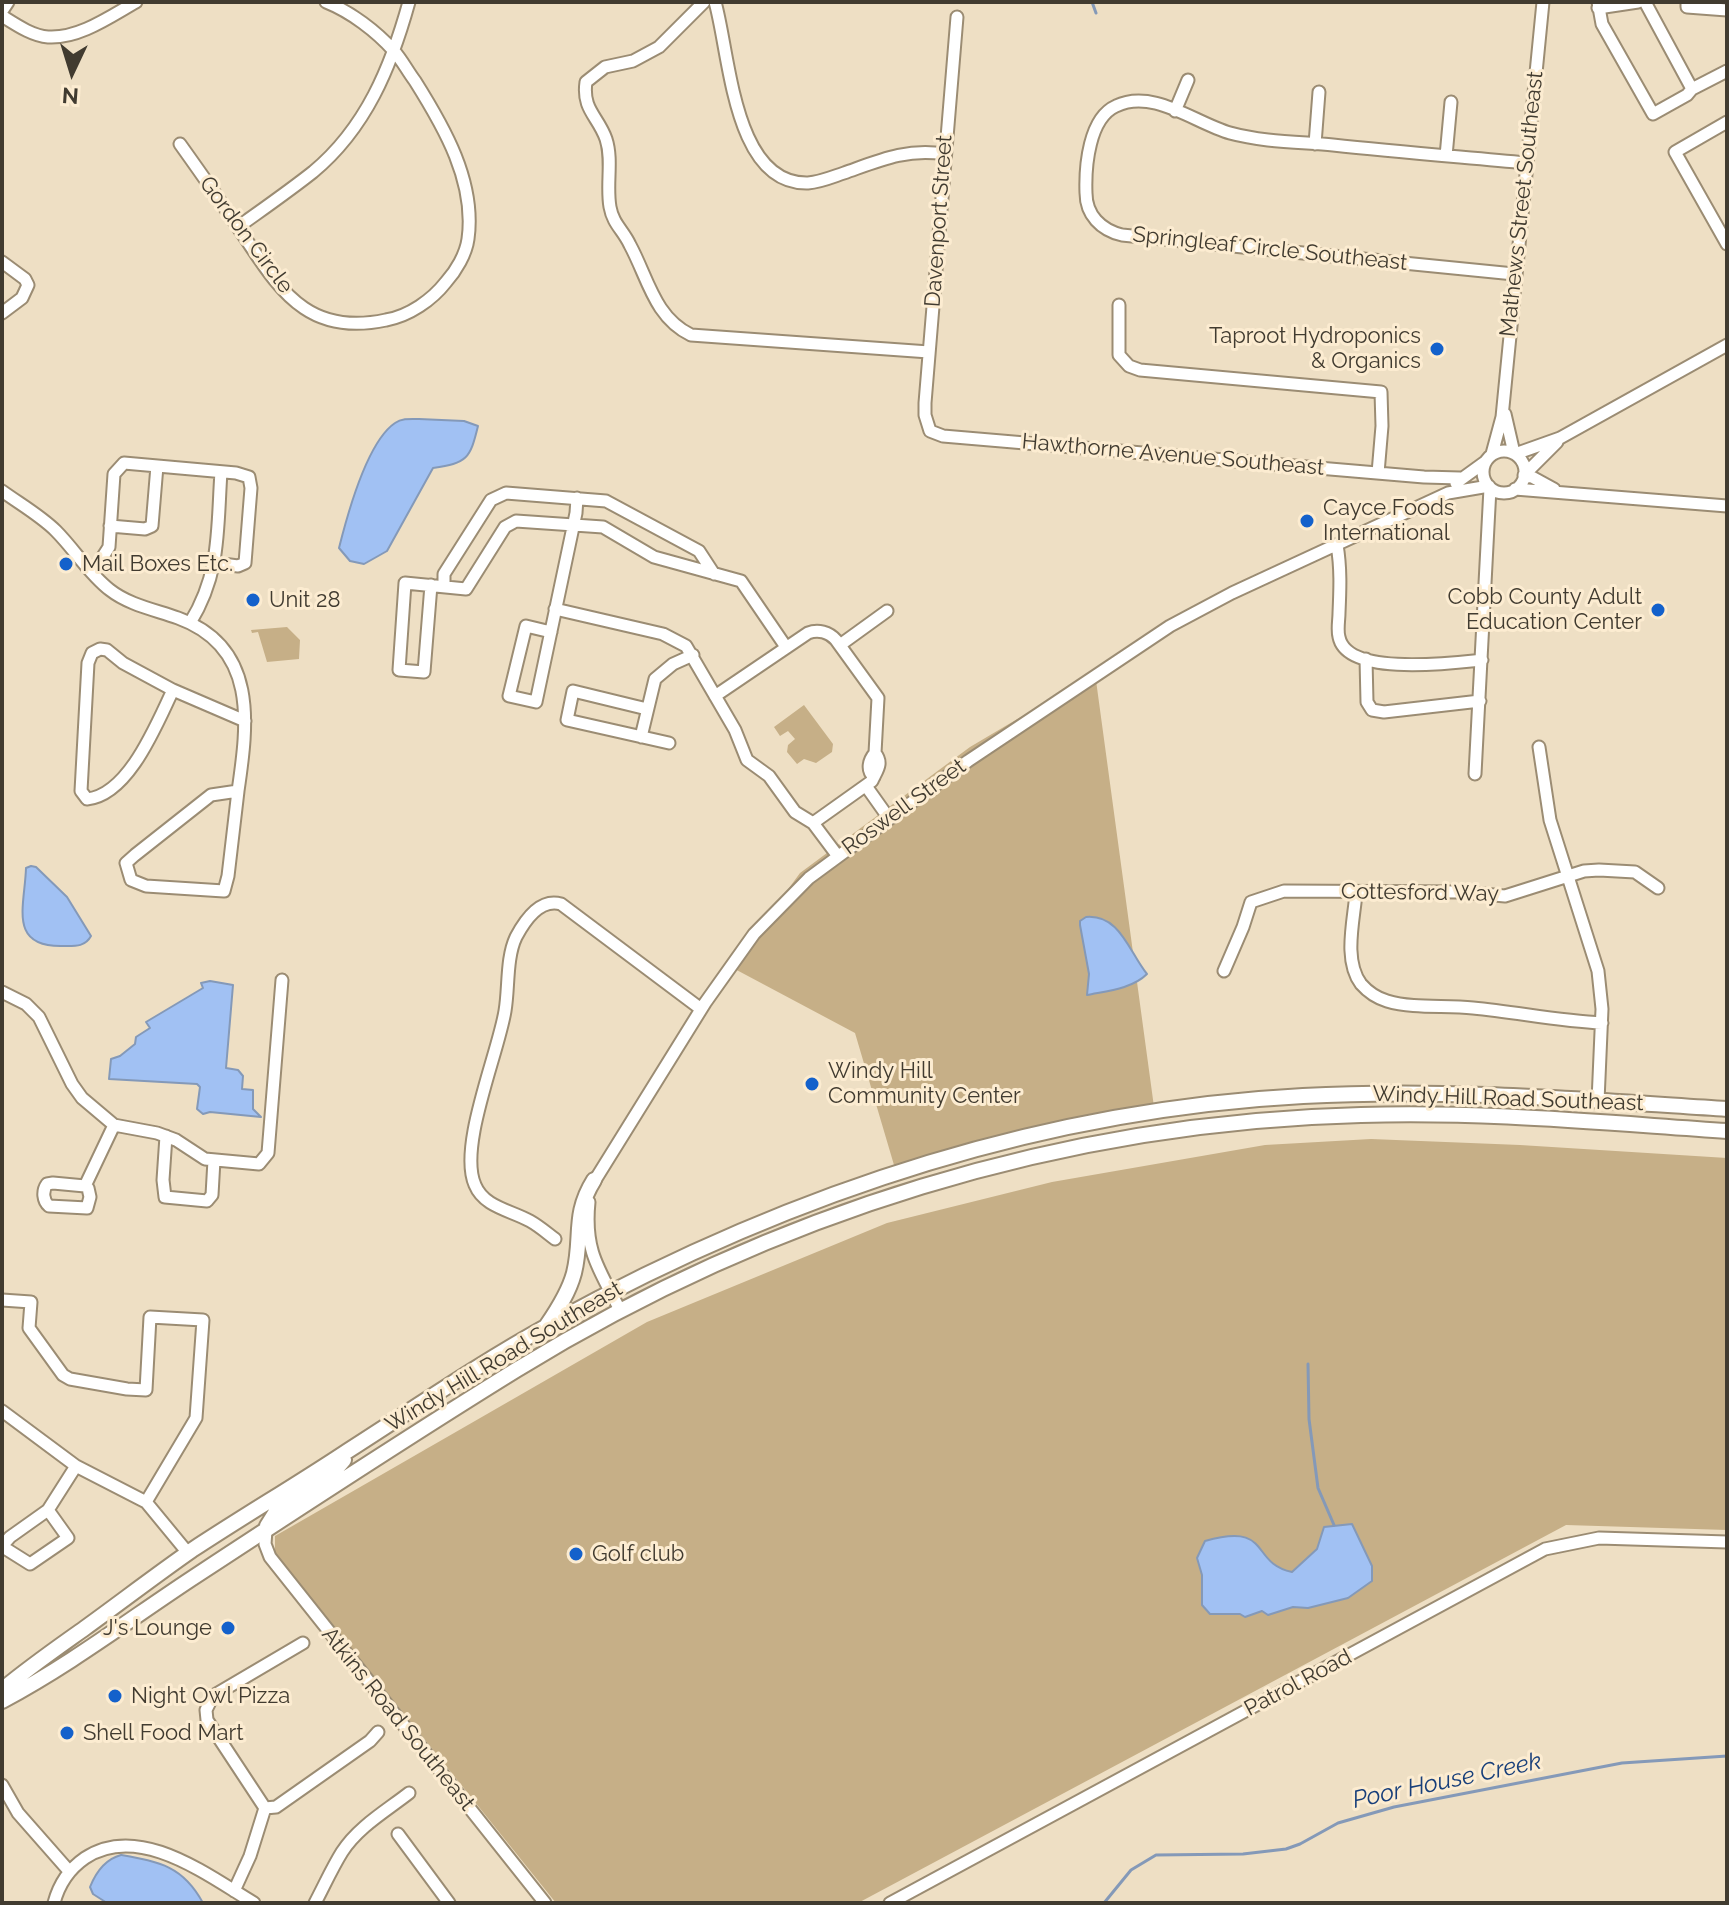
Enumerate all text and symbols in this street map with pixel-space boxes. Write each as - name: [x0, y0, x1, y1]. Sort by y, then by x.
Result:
- north arrow: [32, 32, 112, 112]
- street label: Mathews Street Southeast: [1495, 70, 1549, 338]
- text: N: [61, 82, 80, 109]
- street label: Davenport Street: [920, 134, 958, 308]
- street label: Gordon Circle: [193, 171, 299, 299]
- street label: Springleaf Circle Southeast: [1131, 221, 1409, 277]
- place label: Taproot Hydroponics & Organics: [1209, 323, 1421, 374]
- marker: Taproot Hydroponics & Organics: [1428, 340, 1446, 358]
- street label: Hawthorne Avenue Southeast: [1021, 429, 1325, 481]
- place label: Cayce Foods International: [1323, 495, 1454, 546]
- marker: Cayce Foods International: [1298, 512, 1316, 530]
- place label: Mail Boxes Etc.: [82, 551, 233, 577]
- marker: Mail Boxes Etc.: [57, 555, 75, 573]
- place label: Cobb County Adult Education Center: [1448, 584, 1642, 636]
- place label: Unit 28: [269, 587, 341, 613]
- marker: Unit 28: [244, 591, 262, 609]
- marker: Cobb County Adult Education Center: [1649, 601, 1667, 619]
- street label: Roswell Street: [837, 753, 971, 861]
- street label: Cottesford Way: [1341, 878, 1499, 908]
- place label: Windy Hill Community Center: [828, 1058, 1021, 1110]
- marker: Windy Hill Community Center: [803, 1075, 821, 1093]
- street label: Windy Hill Road Southeast: [1372, 1081, 1644, 1117]
- street label: Windy Hill Road Southeast: [381, 1276, 627, 1438]
- place label: Golf club: [592, 1541, 684, 1567]
- marker: Golf club: [567, 1545, 585, 1563]
- place label: J's Lounge: [103, 1615, 212, 1641]
- marker: J's Lounge: [219, 1619, 237, 1637]
- street label: Atkins Road Southeast: [316, 1622, 480, 1816]
- street label: Patrol Road: [1240, 1644, 1356, 1722]
- place label: Night Owl Pizza: [131, 1683, 290, 1709]
- marker: Night Owl Pizza: [106, 1687, 124, 1705]
- place label: Shell Food Mart: [83, 1720, 244, 1746]
- marker: Shell Food Mart: [58, 1724, 76, 1742]
- water label: Poor House Creek: [1350, 1747, 1544, 1815]

